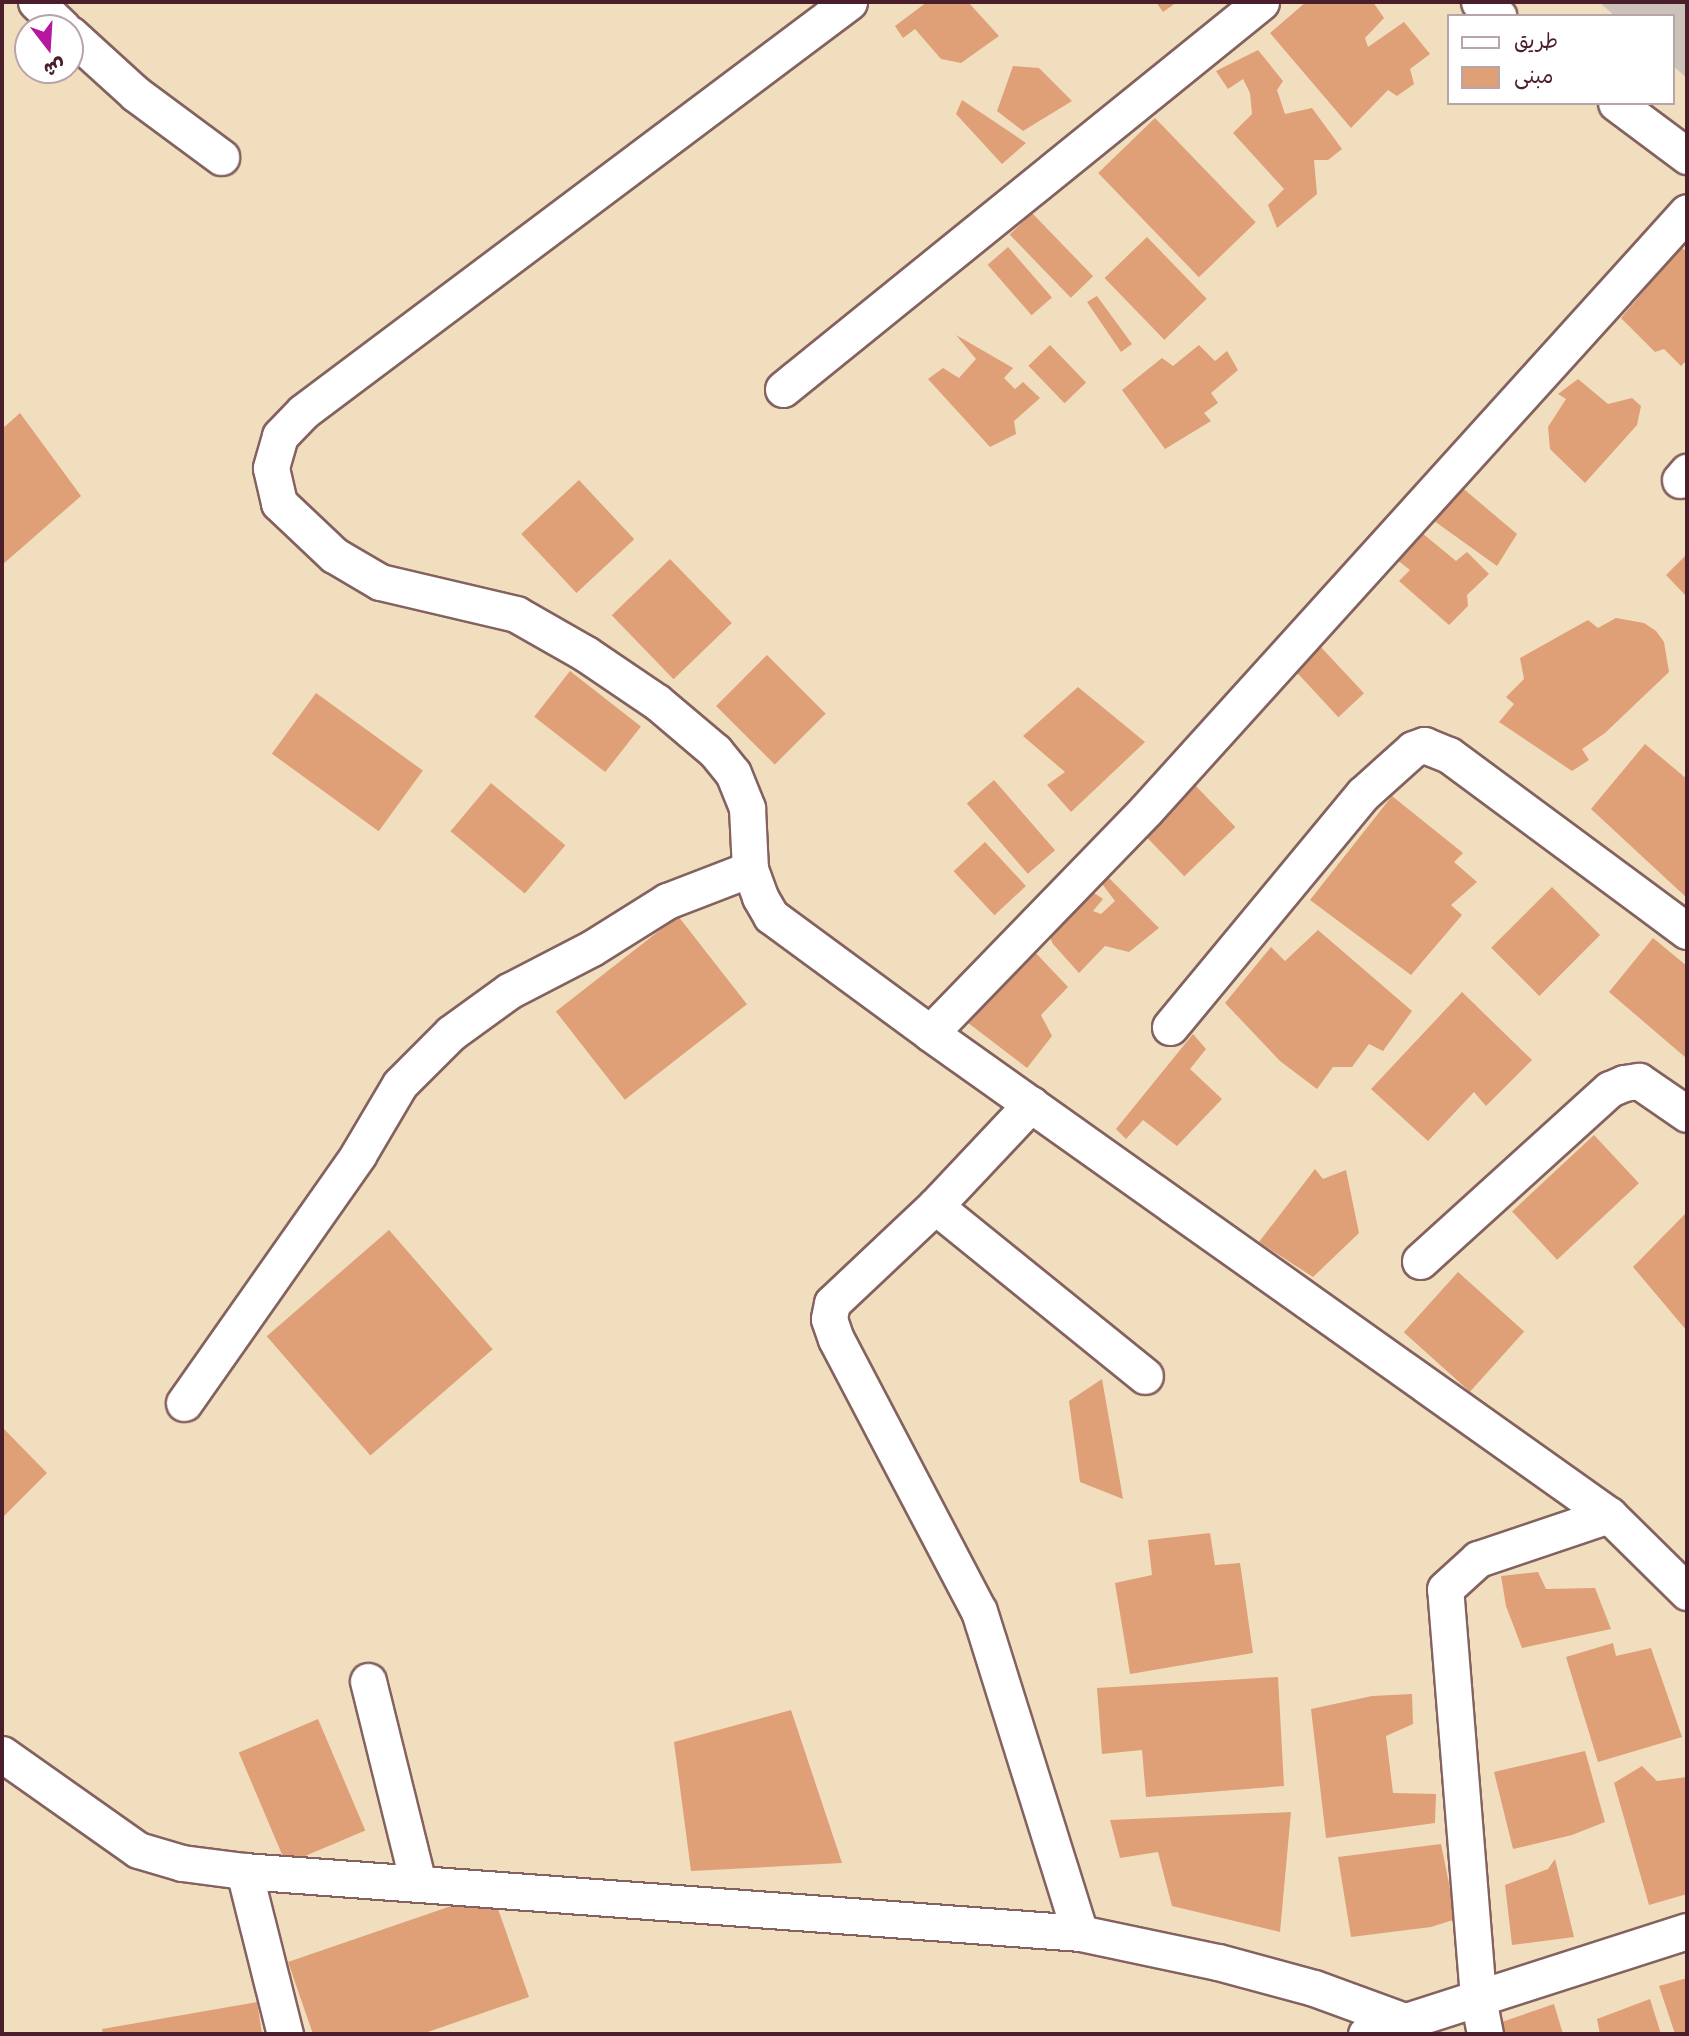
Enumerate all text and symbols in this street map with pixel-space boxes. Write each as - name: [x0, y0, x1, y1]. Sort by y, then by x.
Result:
- north arrow: [14, 14, 84, 84]
- legend: [1448, 14, 1675, 105]
- text: طريق: [1514, 29, 1558, 53]
- text: ش: [41, 54, 68, 81]
- text: مبنى: [1514, 64, 1553, 88]

